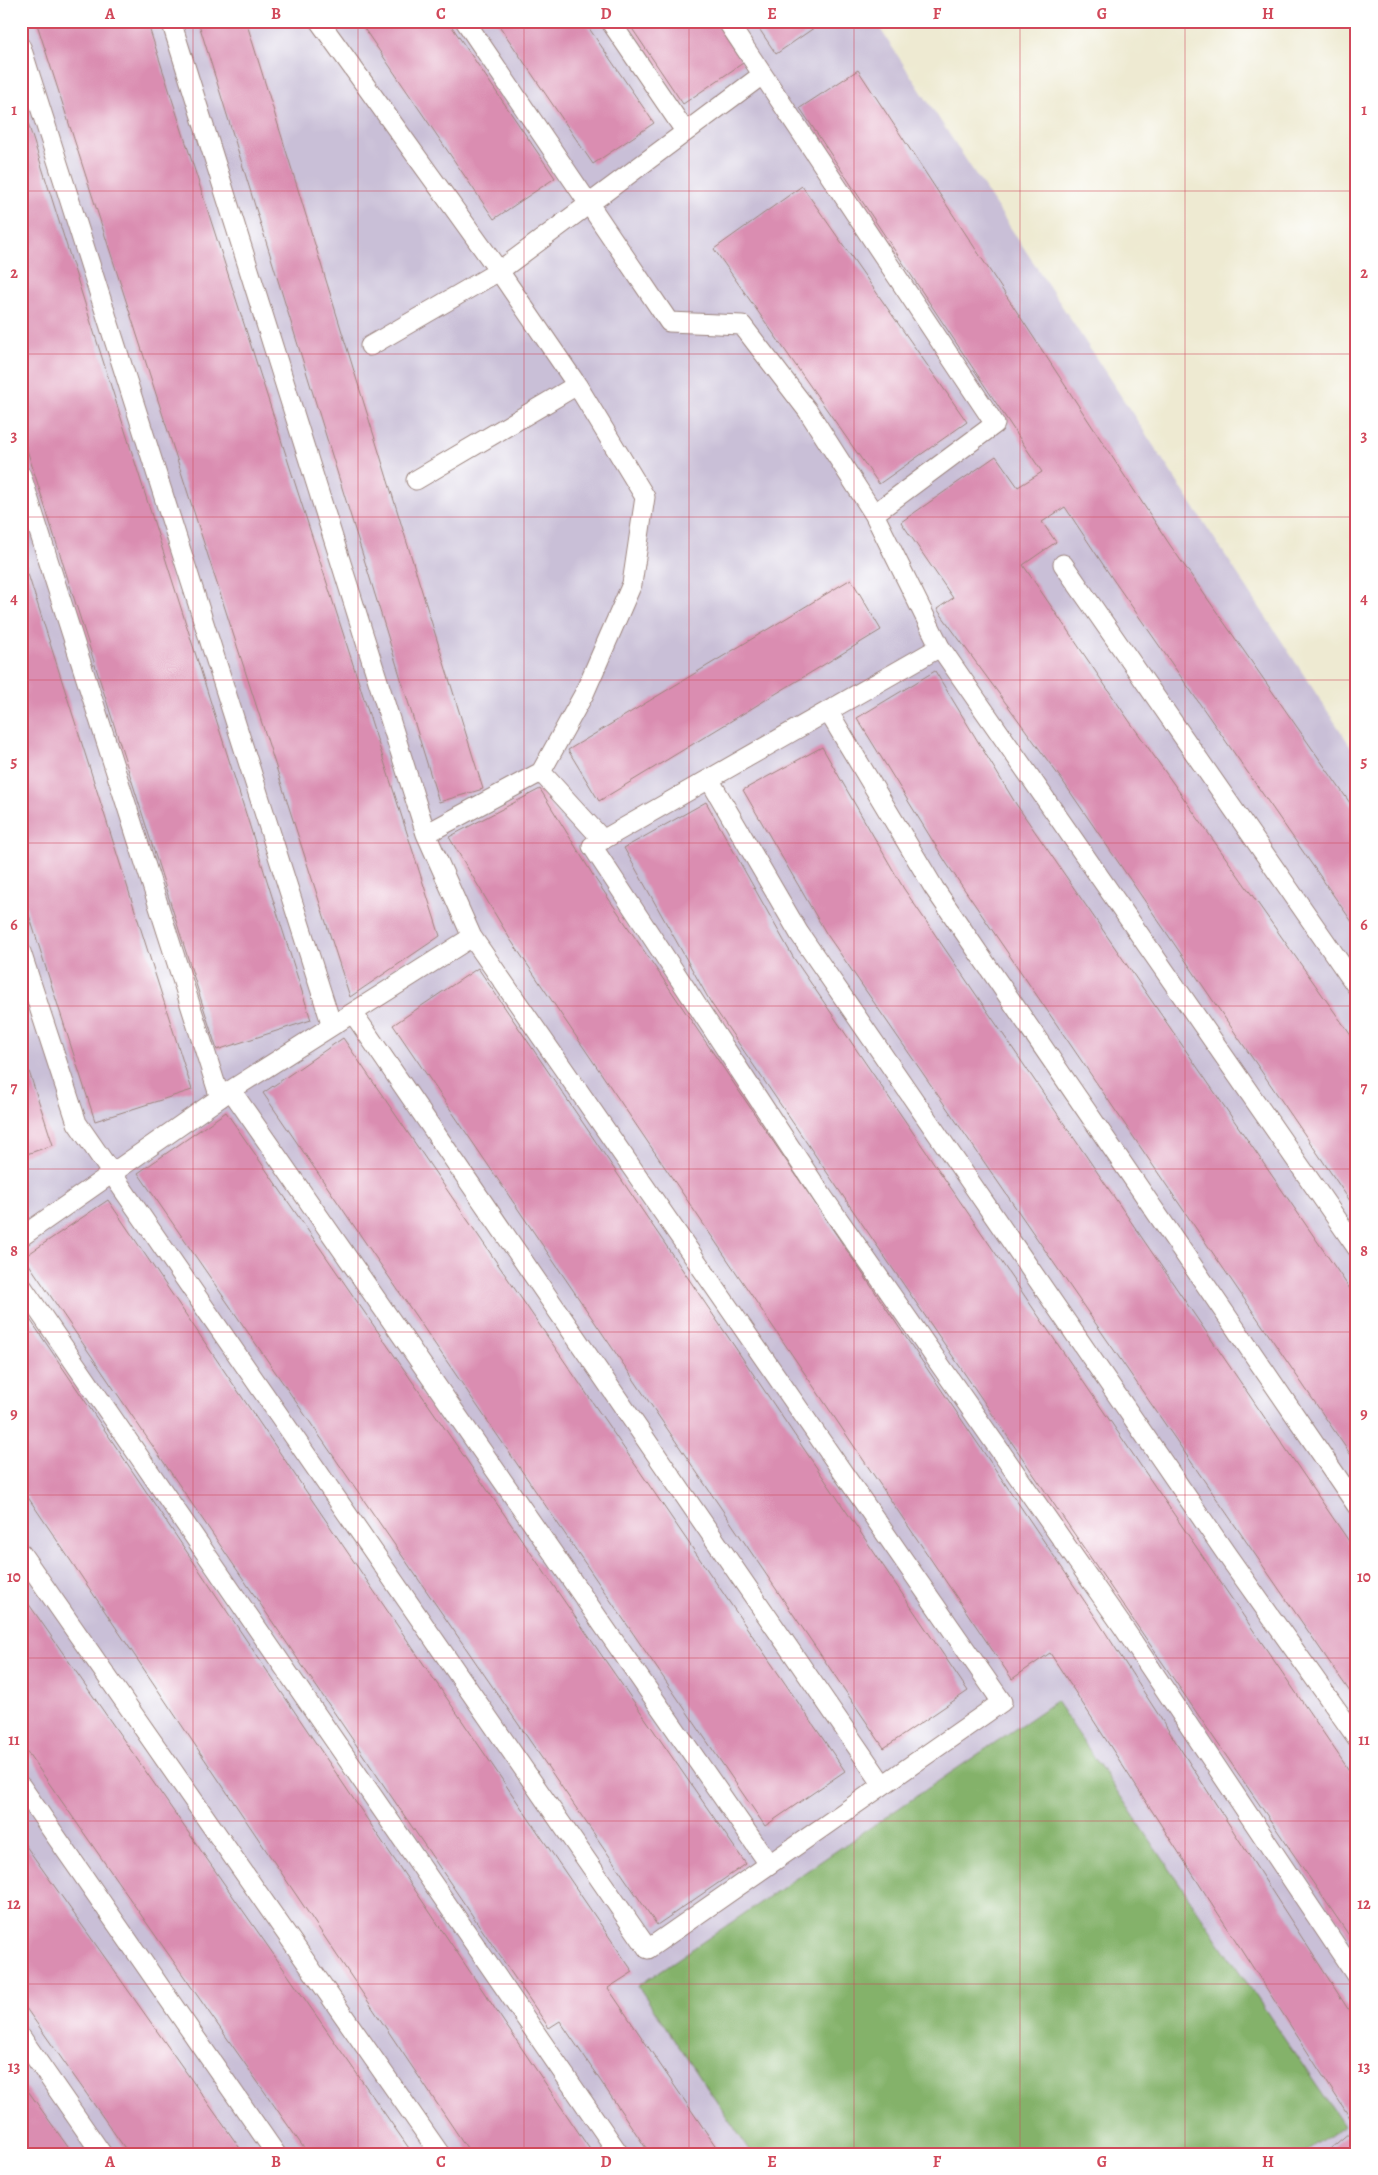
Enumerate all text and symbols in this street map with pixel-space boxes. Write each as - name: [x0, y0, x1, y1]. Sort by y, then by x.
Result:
- text: A: [104, 3, 116, 25]
- text: B: [271, 3, 281, 25]
- text: C: [436, 3, 446, 25]
- text: D: [600, 3, 612, 25]
- text: E: [767, 3, 777, 25]
- text: F: [933, 3, 942, 25]
- text: G: [1097, 3, 1107, 25]
- text: H: [1262, 3, 1274, 25]
- text: 1: [11, 99, 17, 121]
- text: 1: [1361, 99, 1367, 121]
- text: 2: [10, 262, 18, 284]
- text: 2: [1360, 262, 1368, 284]
- text: 3: [11, 425, 18, 447]
- text: 3: [1361, 425, 1368, 447]
- text: 4: [10, 588, 18, 610]
- text: 4: [1360, 588, 1368, 610]
- text: 5: [11, 751, 18, 773]
- text: 5: [1361, 751, 1368, 773]
- text: 6: [10, 914, 18, 936]
- text: 6: [1360, 914, 1368, 936]
- text: 7: [11, 1077, 18, 1099]
- text: 7: [1361, 1077, 1368, 1099]
- text: 8: [10, 1240, 18, 1262]
- text: 8: [1360, 1240, 1368, 1262]
- text: 9: [10, 1403, 18, 1425]
- text: 9: [1360, 1403, 1368, 1425]
- text: 10: [7, 1566, 21, 1588]
- text: 10: [1357, 1566, 1371, 1588]
- text: 11: [8, 1729, 20, 1751]
- text: 11: [1358, 1729, 1370, 1751]
- text: 12: [7, 1893, 21, 1915]
- text: 12: [1357, 1893, 1371, 1915]
- text: 13: [8, 2056, 20, 2078]
- text: 13: [1358, 2056, 1370, 2078]
- text: A: [104, 2151, 116, 2173]
- text: B: [271, 2151, 281, 2173]
- text: C: [436, 2151, 446, 2173]
- text: D: [600, 2151, 612, 2173]
- text: E: [767, 2151, 777, 2173]
- text: F: [933, 2151, 942, 2173]
- text: G: [1097, 2151, 1107, 2173]
- text: H: [1262, 2151, 1274, 2173]

